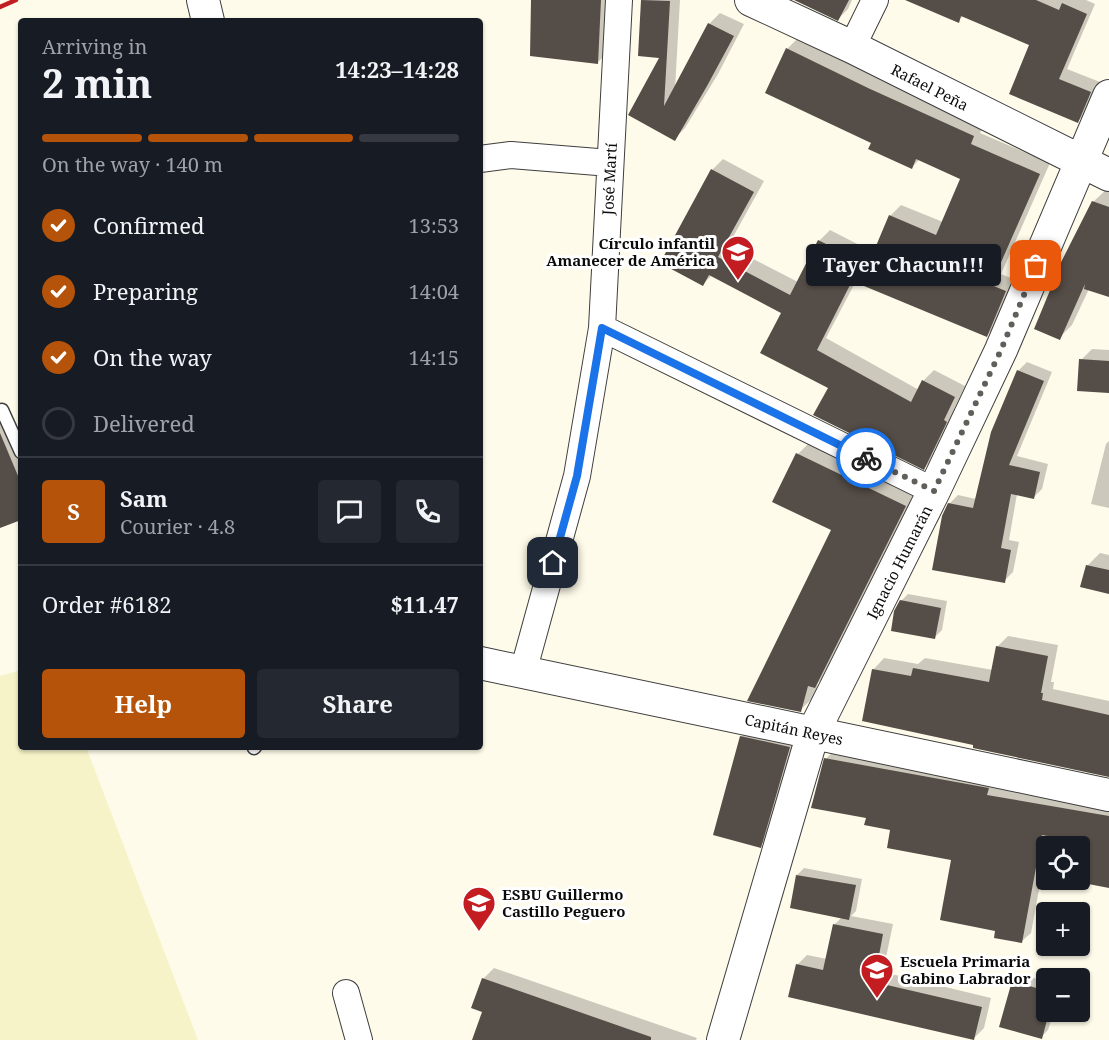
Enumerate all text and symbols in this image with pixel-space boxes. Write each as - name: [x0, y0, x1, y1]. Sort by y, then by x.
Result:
- text: Arriving in: [42, 33, 147, 60]
- text: 14:23–14:28: [335, 54, 459, 84]
- text: 2 min: [42, 56, 152, 109]
- street label: Rafael Peña: [888, 59, 972, 115]
- street label: José Martí: [597, 142, 621, 217]
- text: On the way · 140 m: [42, 151, 223, 178]
- icon: check: [42, 209, 75, 242]
- text: Confirmed: [93, 210, 204, 240]
- text: 13:53: [409, 212, 459, 239]
- place label: Círculo infantil Amanecer de América: [546, 233, 716, 270]
- school or university icon: Círculo infantil Amanecer de América: [720, 234, 756, 281]
- pin: [1010, 240, 1061, 291]
- callout: Tayer Chacun!!!: [805, 245, 1000, 287]
- icon: bag: [1019, 249, 1052, 282]
- text: Tayer Chacun!!!: [823, 251, 984, 278]
- icon: check: [42, 275, 75, 308]
- text: Preparing: [93, 276, 198, 306]
- text: 14:04: [409, 278, 459, 305]
- icon: check: [42, 341, 75, 374]
- text: On the way: [93, 342, 212, 372]
- text: 14:15: [409, 344, 459, 371]
- text: Delivered: [93, 408, 195, 438]
- courier: [836, 428, 896, 488]
- icon: bike: [850, 442, 883, 475]
- button: chat: [318, 480, 381, 543]
- button: phone: [396, 480, 459, 543]
- text: Sam: [120, 483, 168, 513]
- text: S: [67, 496, 80, 526]
- street label: Ignacio Humarán: [862, 501, 937, 622]
- text: Courier · 4.8: [120, 513, 235, 540]
- pin: [527, 537, 578, 588]
- icon: home: [536, 546, 569, 579]
- text: Order #6182: [42, 589, 172, 619]
- text: $11.47: [390, 589, 459, 619]
- button: Help: [42, 669, 245, 738]
- button: Share: [257, 669, 459, 738]
- street label: Capitán Reyes: [743, 709, 845, 749]
- map controls: [1036, 836, 1090, 1022]
- button: locate: [1036, 836, 1090, 890]
- place label: ESBU Guillermo Castillo Peguero: [502, 884, 625, 921]
- school or university icon: ESBU Guillermo Castillo Peguero: [461, 885, 497, 932]
- button: +: [1036, 902, 1090, 956]
- place label: Escuela Primaria Gabino Labrador: [900, 951, 1031, 988]
- school or university icon: Escuela Primaria Gabino Labrador: [859, 952, 895, 999]
- button: −: [1036, 968, 1090, 1022]

